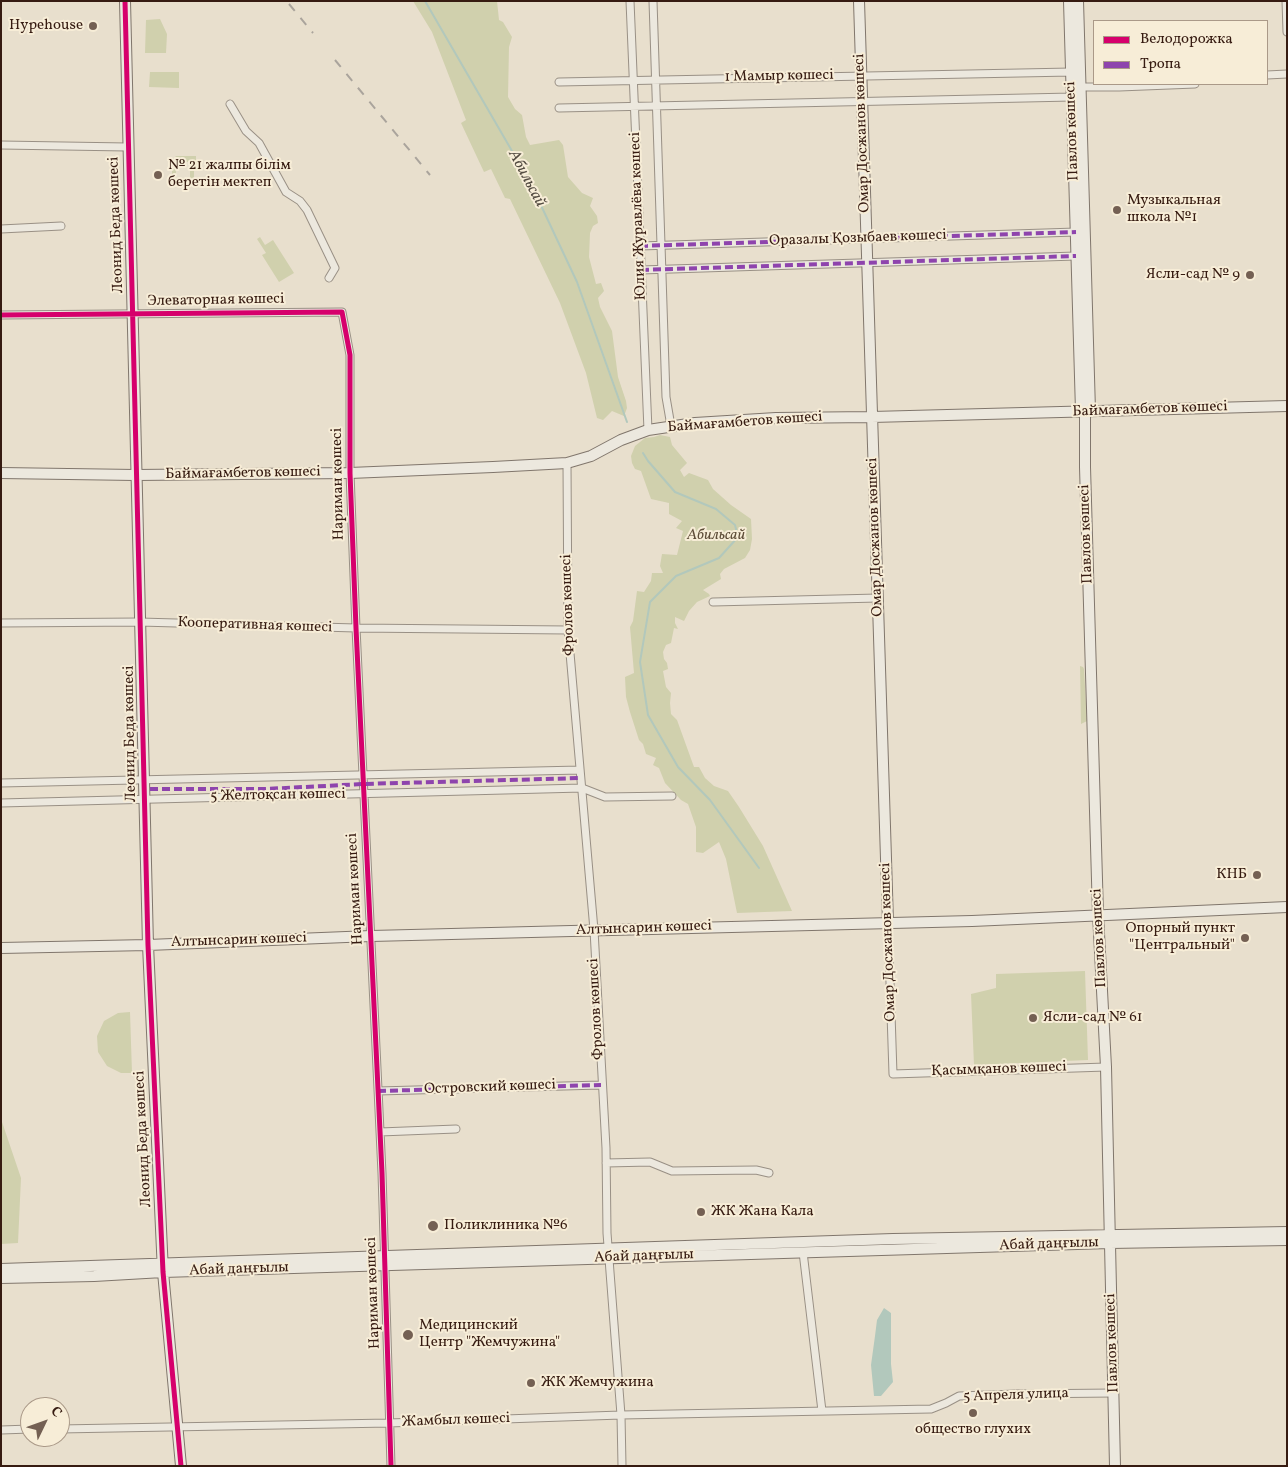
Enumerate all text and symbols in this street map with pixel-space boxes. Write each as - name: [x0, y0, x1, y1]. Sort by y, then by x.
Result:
- place label: Hypehouse: [9, 17, 83, 35]
- marker: Hypehouse: [87, 20, 99, 32]
- legend: [1093, 20, 1268, 85]
- text: Велодорожка: [1140, 29, 1233, 50]
- street label: Омар Досжанов көшесі: [851, 53, 875, 213]
- text: Тропа: [1140, 54, 1181, 75]
- street label: 1 Мамыр көшесі: [724, 67, 834, 87]
- street label: Павлов көшесі: [1062, 81, 1084, 181]
- street label: Юлия Журавлёва көшесі: [627, 131, 651, 301]
- water label: Абильсай: [503, 147, 549, 211]
- street label: Леонид Беда көшесі: [106, 156, 128, 294]
- place label: № 21 жалпы білім беретін мектеп: [168, 157, 291, 192]
- marker: № 21 жалпы білім беретін мектеп: [152, 169, 164, 181]
- place label: Музыкальная школа №1: [1127, 192, 1221, 227]
- marker: Музыкальная школа №1: [1111, 204, 1123, 216]
- street label: Оразалы Қозыбаев көшесі: [769, 227, 947, 251]
- place label: Ясли-сад № 9: [1146, 266, 1240, 284]
- marker: Ясли-сад № 9: [1244, 269, 1256, 281]
- street label: Элеваторная көшесі: [147, 291, 285, 311]
- street label: Баймағамбетов көшесі: [1072, 398, 1228, 422]
- street label: Баймағамбетов көшесі: [667, 409, 823, 437]
- street label: Нариман көшесі: [329, 428, 349, 540]
- street label: Омар Досжанов көшесі: [864, 457, 888, 617]
- street label: Баймағамбетов көшесі: [165, 464, 321, 484]
- street label: Павлов көшесі: [1076, 484, 1098, 584]
- park label: Абильсай: [687, 527, 745, 545]
- street label: Фролов көшесі: [558, 554, 580, 656]
- street label: Кооперативная көшесі: [177, 614, 333, 638]
- street label: Леонид Беда көшесі: [121, 665, 141, 803]
- street label: 5 Желтоқсан көшесі: [210, 786, 346, 806]
- street label: Нариман көшесі: [344, 832, 368, 946]
- street label: Омар Досжанов көшесі: [877, 862, 901, 1022]
- place label: КНБ: [1216, 866, 1247, 884]
- marker: КНБ: [1251, 869, 1263, 881]
- street label: Павлов көшесі: [1088, 888, 1112, 988]
- street label: Алтынсарин көшесі: [576, 918, 712, 940]
- place label: Опорный пункт "Центральный": [1126, 920, 1235, 955]
- street label: Алтынсарин көшесі: [171, 930, 307, 952]
- marker: Опорный пункт "Центральный": [1239, 932, 1251, 944]
- street label: Фролов көшесі: [585, 958, 609, 1060]
- place label: Ясли-сад № 61: [1043, 1009, 1143, 1027]
- marker: Ясли-сад № 61: [1027, 1012, 1039, 1024]
- street label: Қасымқанов көшесі: [931, 1059, 1067, 1081]
- street label: Леонид Беда көшесі: [131, 1070, 157, 1208]
- street label: Островский көшесі: [424, 1077, 556, 1099]
- place label: ЖК Жана Кала: [711, 1203, 814, 1221]
- marker: ЖК Жана Кала: [695, 1206, 707, 1218]
- place label: Поликлиника №6: [444, 1217, 568, 1235]
- marker: Поликлиника №6: [426, 1219, 440, 1233]
- street label: Абай даңғылы: [999, 1234, 1099, 1256]
- street label: Нариман көшесі: [363, 1236, 385, 1350]
- street label: Абай даңғылы: [594, 1246, 694, 1268]
- street label: Абай даңғылы: [189, 1259, 289, 1281]
- street label: Павлов көшесі: [1102, 1293, 1124, 1393]
- place label: Медицинский Центр "Жемчужина": [419, 1317, 560, 1352]
- marker: Медицинский Центр "Жемчужина": [401, 1328, 415, 1342]
- place label: ЖК Жемчужина: [541, 1374, 654, 1392]
- marker: ЖК Жемчужина: [525, 1377, 537, 1389]
- street label: 5 Апреля улица: [963, 1385, 1069, 1407]
- north arrow: [20, 1397, 70, 1447]
- text: С: [46, 1403, 66, 1422]
- marker: общество глухих: [967, 1407, 979, 1419]
- street label: Жамбыл көшесі: [401, 1410, 511, 1432]
- place label: общество глухих: [915, 1421, 1031, 1439]

